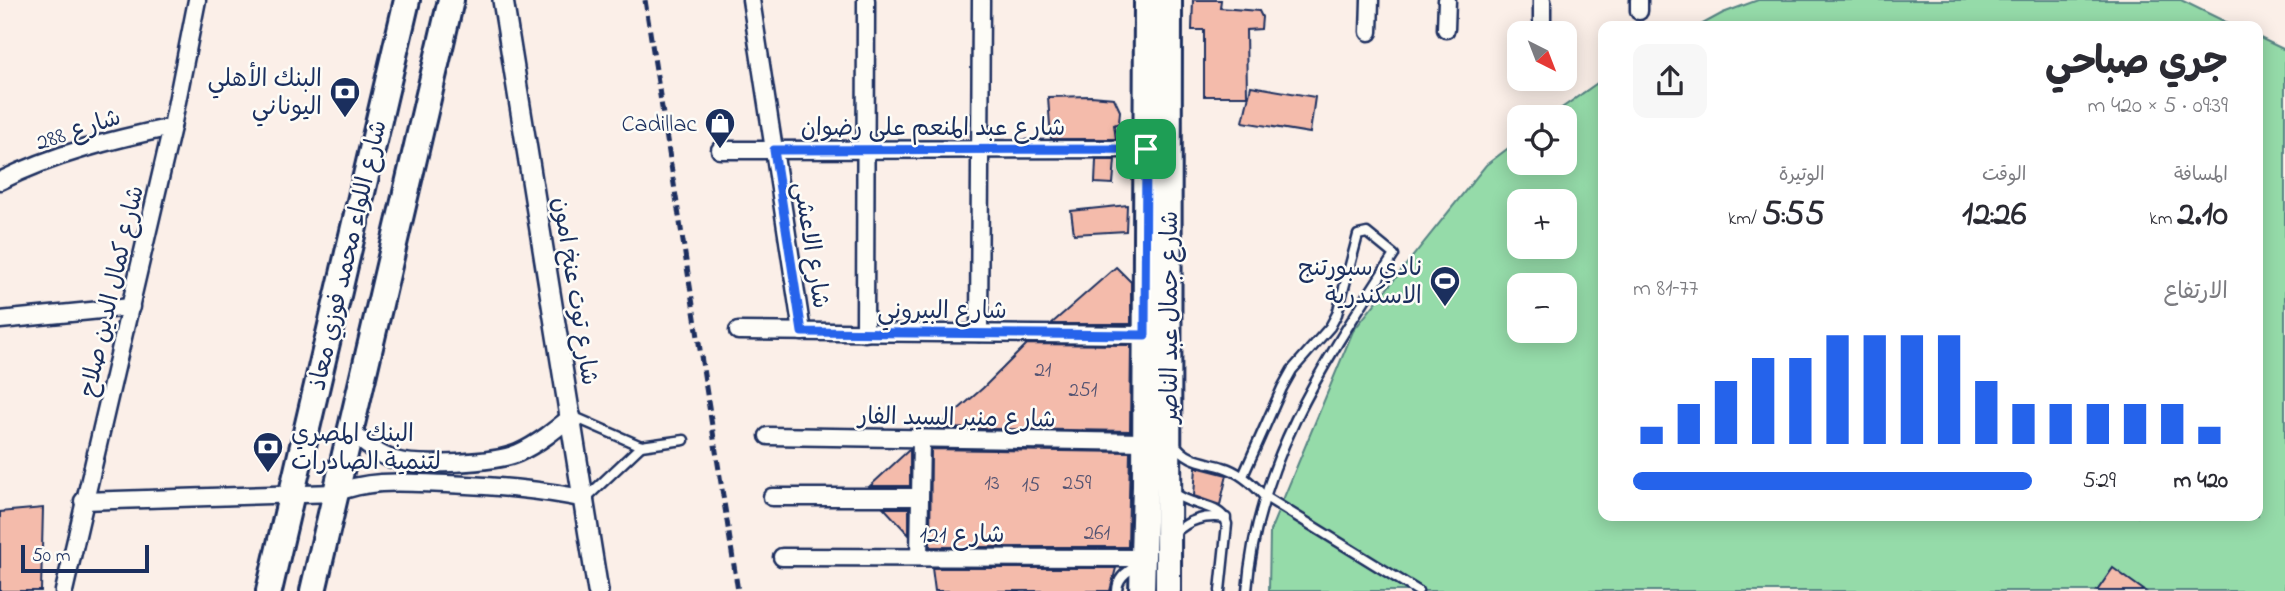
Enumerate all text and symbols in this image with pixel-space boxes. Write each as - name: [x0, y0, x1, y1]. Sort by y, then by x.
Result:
- north arrow: [1507, 21, 1577, 91]
- map controls: [1507, 21, 1577, 343]
- text: جري صباحي: [2045, 36, 2228, 92]
- button: share: [1633, 44, 1707, 118]
- place label: البنك الأهلي اليوناني: [207, 61, 322, 127]
- bank icon: البنك الأهلي اليوناني: [328, 75, 362, 119]
- text: 09:39 · 5 × 420 m: [2087, 90, 2228, 123]
- street label: شارع 288: [32, 101, 126, 162]
- button: locate: [1507, 105, 1577, 175]
- shop icon: Cadillac: [703, 106, 737, 150]
- place label: Cadillac: [621, 108, 697, 143]
- street label: شارع عبد المنعم على رضوان: [801, 112, 1065, 147]
- street label: شارع اللواء محمد فوزي معاذ: [301, 117, 398, 394]
- pin: [1116, 119, 1176, 179]
- icon: arrive: [1127, 130, 1165, 168]
- text: الوتيرة: [1779, 162, 1825, 189]
- text: الوقت: [1982, 162, 2026, 189]
- text: المسافة: [2174, 162, 2228, 189]
- street label: شارع الاعشى: [782, 180, 837, 311]
- street label: شارع كمال الدين صلاح: [72, 182, 155, 401]
- button: +: [1507, 189, 1577, 259]
- text: 5:55: [1762, 190, 1825, 241]
- text: 12:26: [1962, 190, 2026, 241]
- text: 2.10: [2177, 190, 2228, 241]
- street label: شارع توت عنخ امون: [541, 195, 606, 388]
- text: /km: [1728, 206, 1762, 233]
- text: km: [2149, 206, 2177, 233]
- street label: شارع جمال عبد الناصر: [1154, 211, 1189, 425]
- place label: نادي سبورتنج الاسكندرية: [1298, 252, 1422, 315]
- sports icon: نادي سبورتنج الاسكندرية: [1428, 264, 1462, 308]
- button: −: [1507, 273, 1577, 343]
- text: 77–81 m: [1633, 273, 1698, 306]
- text: الارتفاع: [2164, 276, 2228, 309]
- street label: شارع البيروني: [877, 295, 1007, 331]
- house number: 21: [1034, 356, 1052, 386]
- house number: 251: [1068, 376, 1098, 406]
- street label: شارع منير السيد الفار: [856, 400, 1056, 439]
- place label: البنك المصري لتنمية الصادرات: [291, 418, 441, 481]
- bank icon: البنك المصري لتنمية الصادرات: [251, 430, 285, 474]
- text: 5:29: [2083, 465, 2116, 498]
- text: 420 m: [2174, 465, 2228, 498]
- house number: 13: [984, 469, 1000, 499]
- house number: 259: [1063, 469, 1092, 499]
- house number: 15: [1022, 471, 1040, 501]
- street label: شارع 121: [919, 519, 1005, 554]
- house number: 261: [1084, 519, 1110, 549]
- scale bar: [21, 542, 149, 574]
- text: 50 m: [32, 543, 71, 570]

